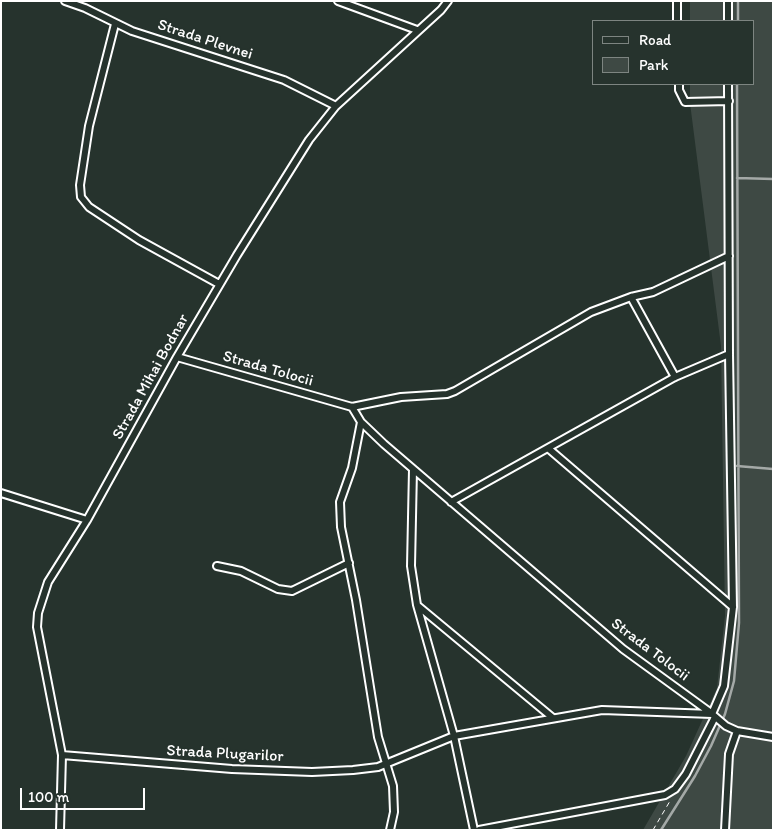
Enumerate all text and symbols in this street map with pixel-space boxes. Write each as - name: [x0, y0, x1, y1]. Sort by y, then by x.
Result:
- street label: Strada Plevnei: [155, 16, 255, 64]
- legend: [592, 20, 754, 85]
- text: Road: [639, 31, 671, 49]
- text: Park: [639, 56, 669, 74]
- street label: Strada Mihai Bodnar: [109, 311, 193, 443]
- street label: Strada Tolocii: [221, 347, 315, 391]
- street label: Strada Tolocii: [607, 614, 693, 686]
- street label: Strada Plugarilor: [166, 741, 284, 767]
- scale bar: [22, 778, 148, 810]
- text: 100 m: [28, 788, 69, 806]

